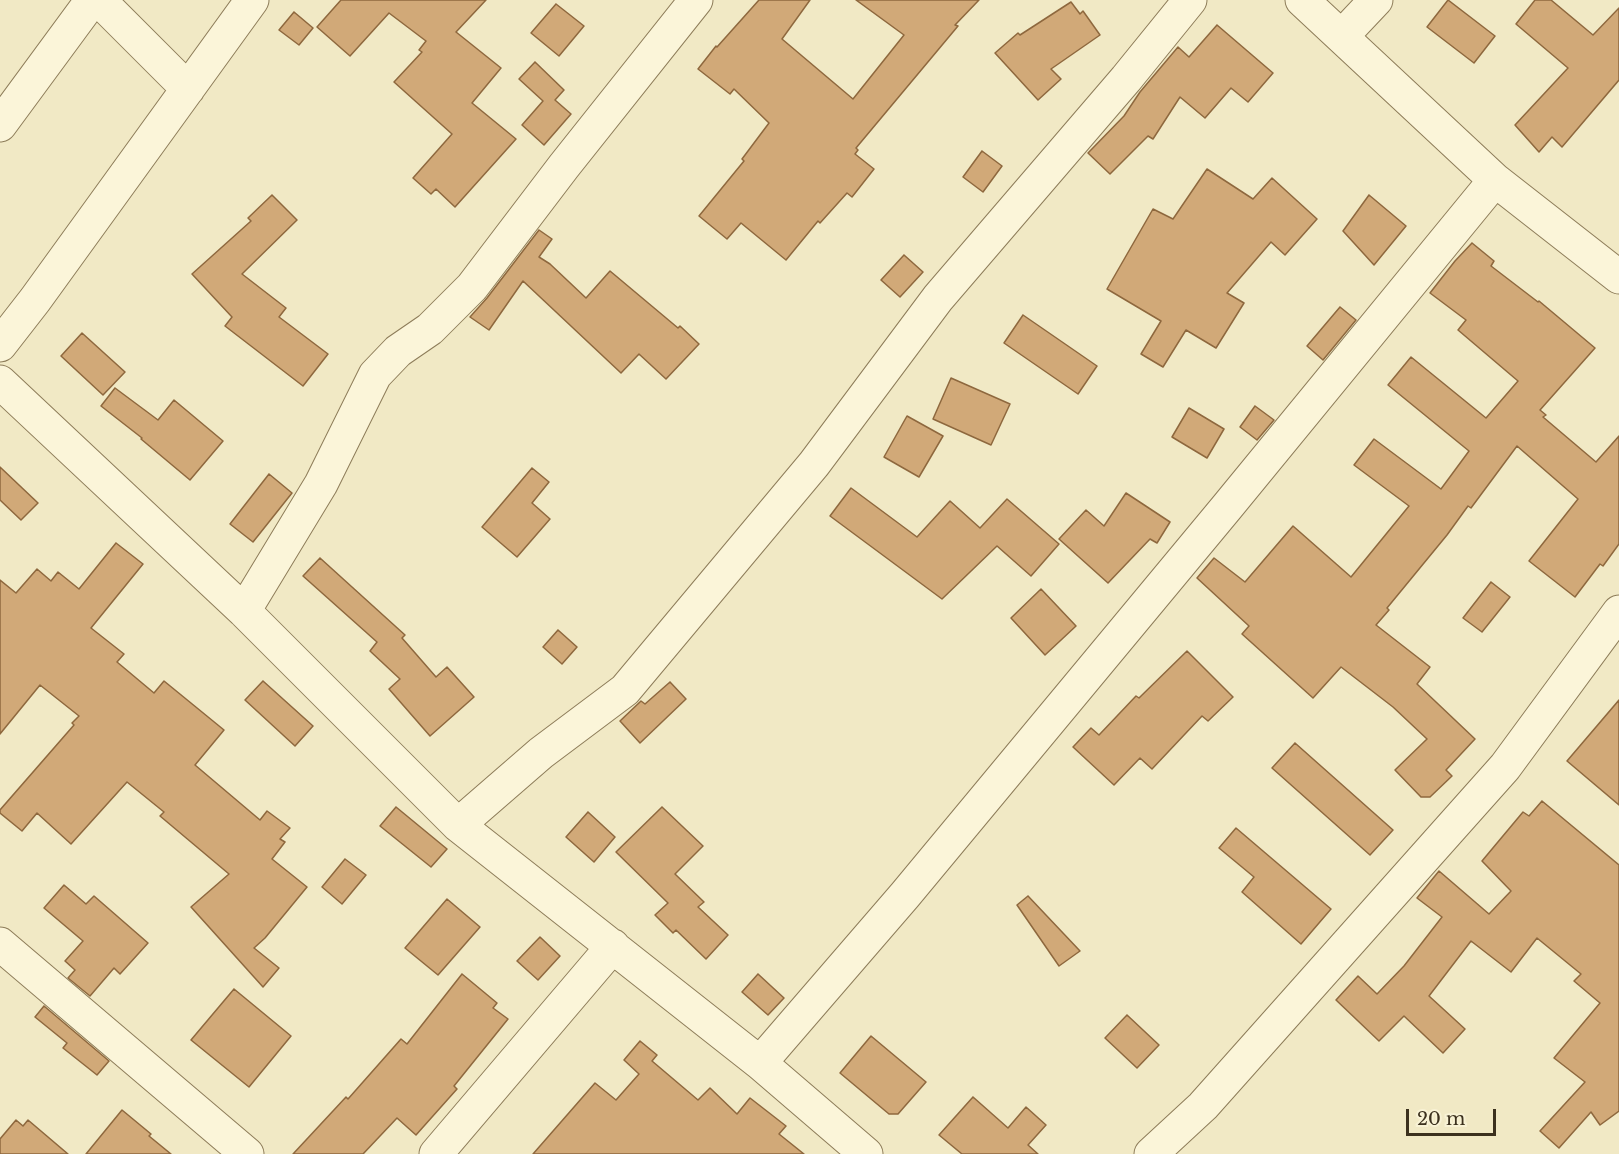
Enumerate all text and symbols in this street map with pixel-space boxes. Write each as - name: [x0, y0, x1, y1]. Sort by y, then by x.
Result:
- scale bar: [1409, 1097, 1499, 1135]
- text: 20 m: [1417, 1108, 1465, 1130]

